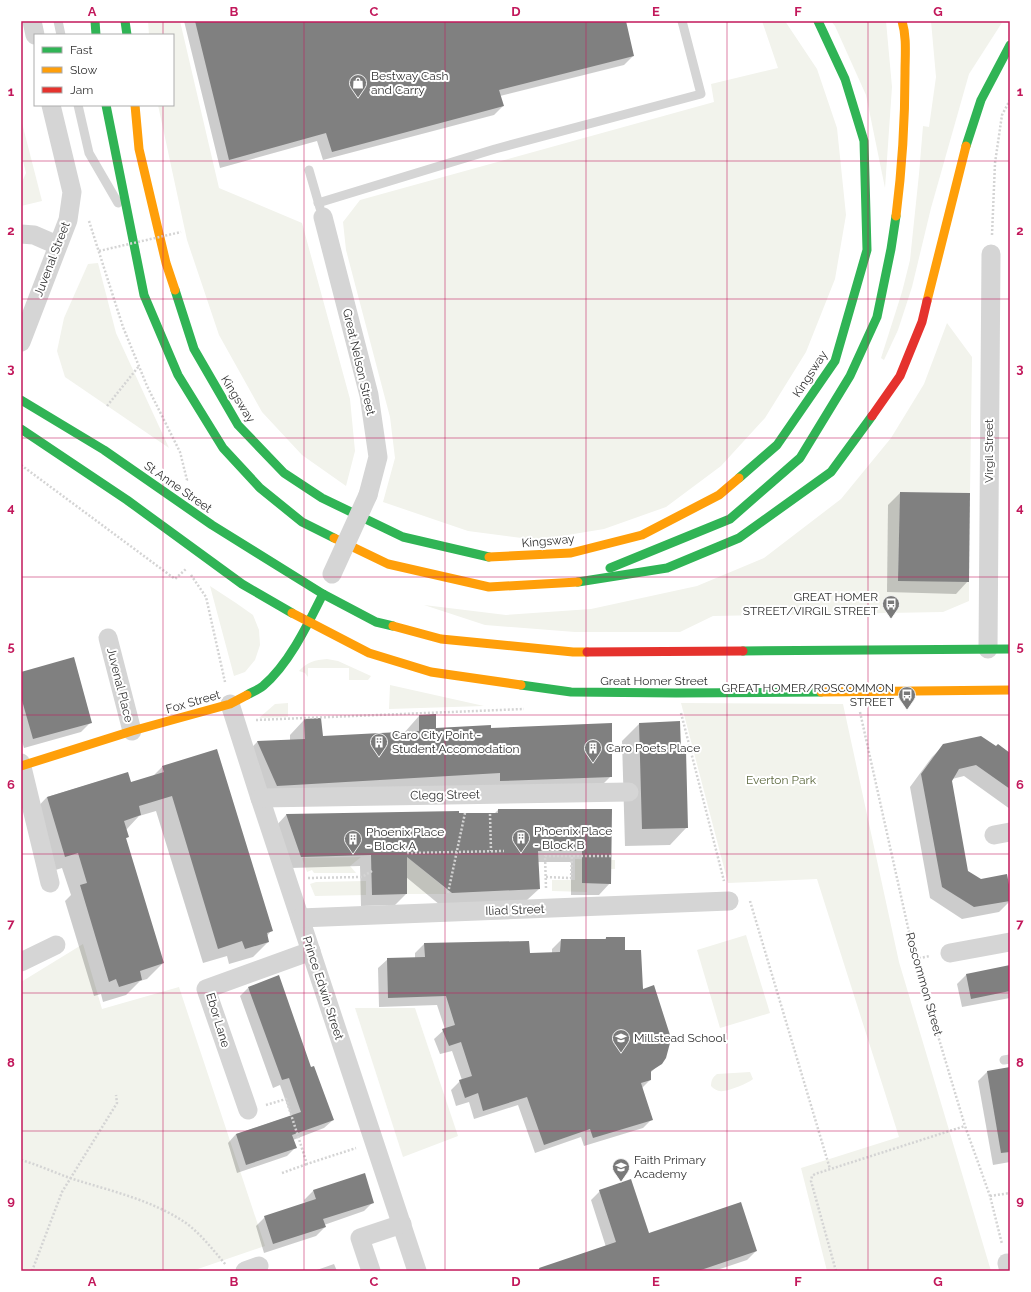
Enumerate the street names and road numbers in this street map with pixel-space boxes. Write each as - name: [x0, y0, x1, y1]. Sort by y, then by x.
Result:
- street label: Juvenal Street: [31, 220, 73, 298]
- street label: Great Nelson Street: [340, 307, 378, 417]
- street label: Kingsway: [790, 348, 831, 400]
- street label: Kingsway: [218, 373, 258, 426]
- street label: Virgil Street: [982, 419, 996, 483]
- street label: St Anne Street: [141, 459, 215, 515]
- street label: Kingsway: [521, 532, 575, 550]
- street label: Juvenal Place: [104, 646, 136, 724]
- street label: Great Homer Street: [600, 674, 708, 688]
- street label: Fox Street: [164, 688, 222, 716]
- street label: Clegg Street: [410, 787, 480, 803]
- street label: Iliad Street: [485, 902, 545, 918]
- street label: Roscommon Street: [903, 931, 945, 1037]
- street label: Prince Edwin Street: [300, 934, 346, 1042]
- street label: Ebor Lane: [203, 991, 233, 1049]

